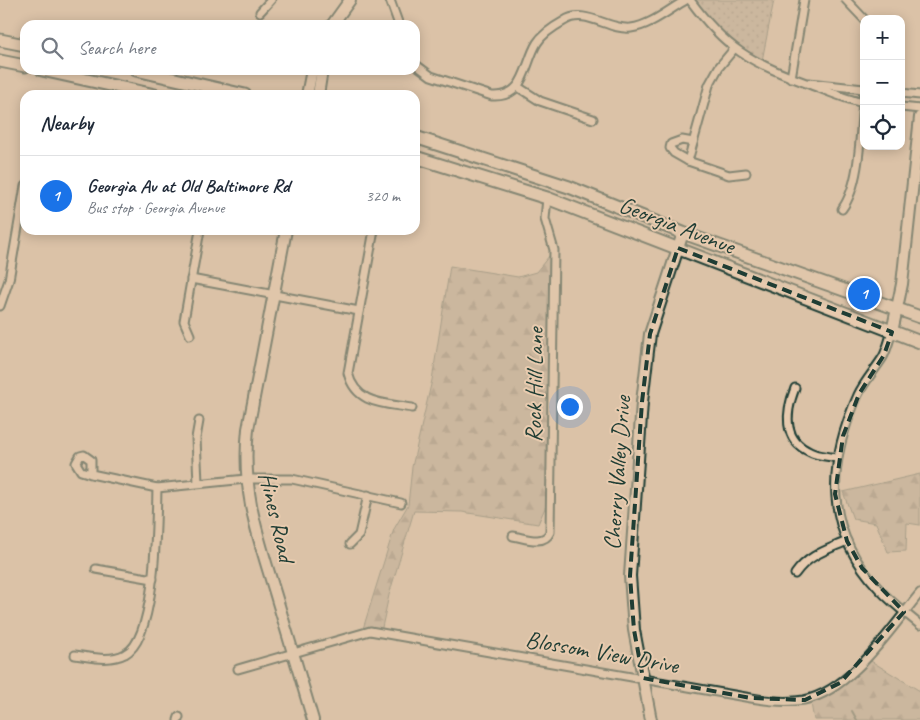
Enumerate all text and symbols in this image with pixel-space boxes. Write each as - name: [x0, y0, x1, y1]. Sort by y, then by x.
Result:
- map controls: [860, 15, 905, 150]
- button: +: [860, 15, 905, 60]
- search box: [20, 20, 420, 75]
- icon: search: [38, 34, 66, 62]
- text: Search here: [78, 36, 155, 60]
- button: −: [860, 60, 905, 105]
- button: locate: [860, 105, 905, 150]
- text: Nearby: [40, 110, 93, 136]
- text: Georgia Av at Old Baltimore Rd: [87, 174, 290, 198]
- text: 1: [52, 186, 60, 206]
- text: 320 m: [366, 186, 400, 206]
- street label: Georgia Avenue: [615, 189, 741, 262]
- text: Bus stop · Georgia Avenue: [87, 198, 225, 218]
- pin: 1: [848, 275, 880, 313]
- street label: Rock Hill Lane: [518, 325, 550, 443]
- street label: Cherry Valley Drive: [597, 393, 638, 551]
- your location: [557, 394, 583, 420]
- street label: Hines Road: [252, 469, 303, 568]
- street label: Blossom View Drive: [523, 624, 683, 681]

